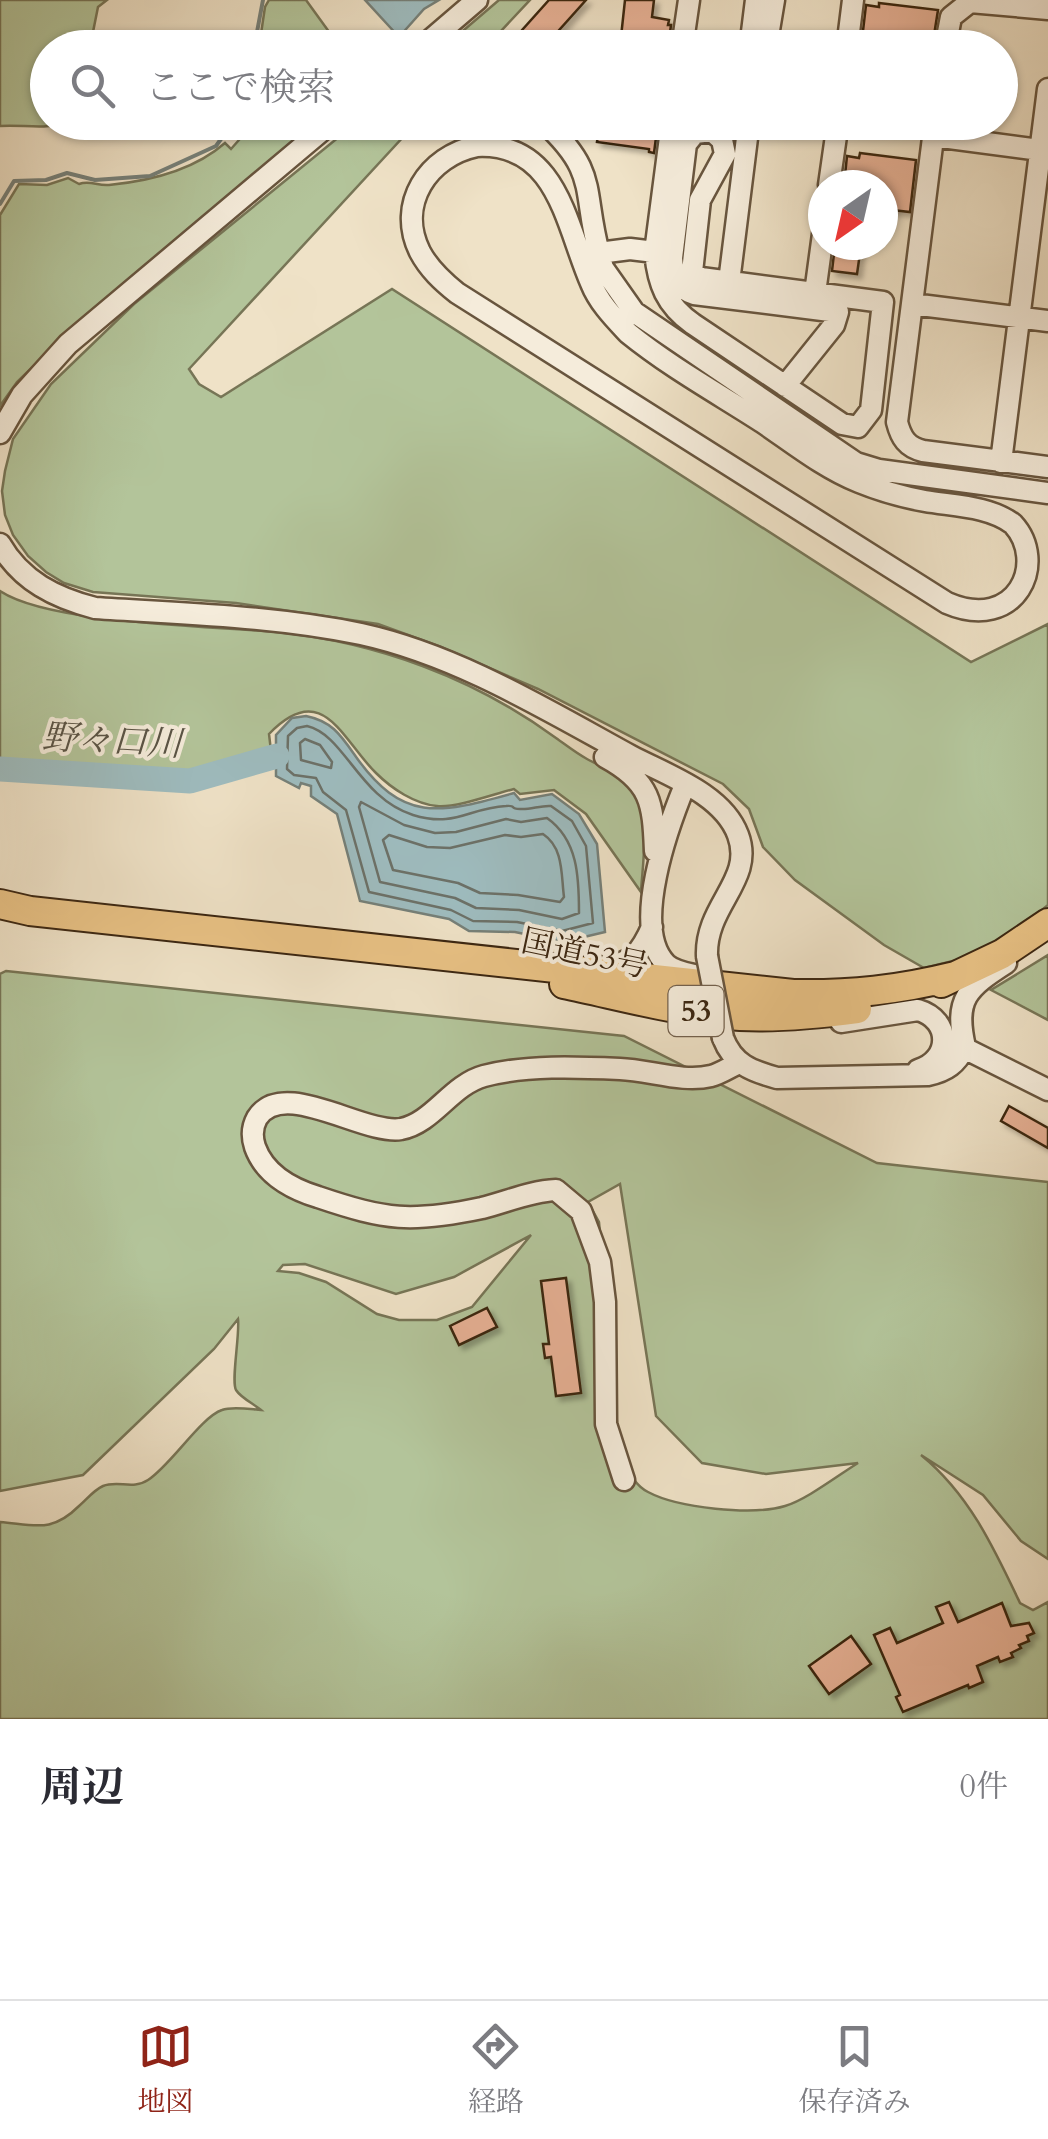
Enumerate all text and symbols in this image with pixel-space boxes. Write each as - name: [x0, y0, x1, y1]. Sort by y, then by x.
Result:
- search box: [30, 30, 1018, 140]
- icon: search: [65, 58, 120, 113]
- text: ここで検索: [145, 62, 335, 114]
- north arrow: [808, 170, 898, 260]
- water label: 野々口川: [41, 713, 187, 769]
- street label: 国道53号: [517, 919, 652, 989]
- road number: 53: [668, 986, 724, 1036]
- text: 周辺: [40, 1759, 124, 1816]
- text: 0件: [960, 1765, 1008, 1809]
- tab: 地図: [137, 2019, 193, 2121]
- tab: 経路: [468, 2019, 524, 2121]
- tab: 保存済み: [799, 2019, 911, 2121]

